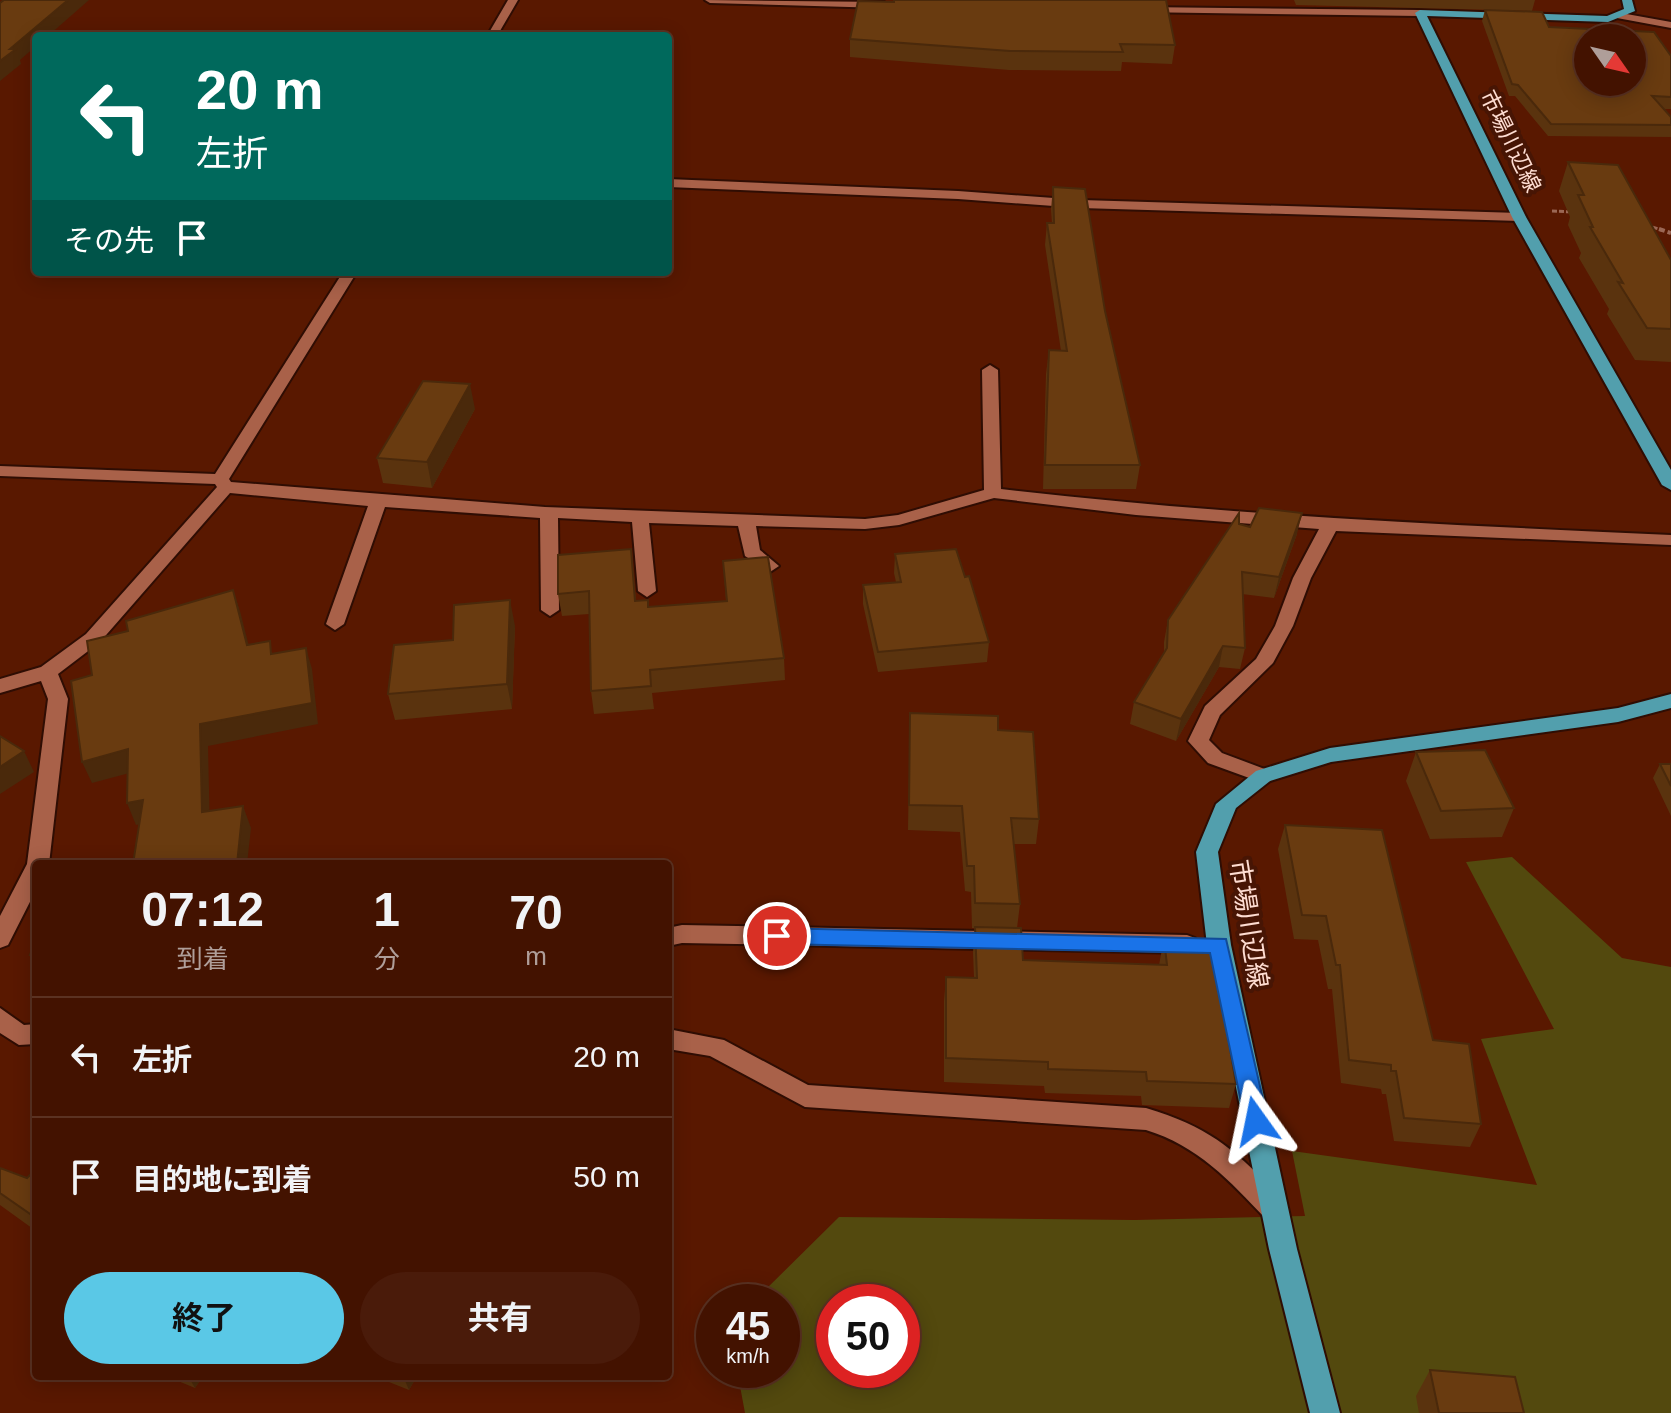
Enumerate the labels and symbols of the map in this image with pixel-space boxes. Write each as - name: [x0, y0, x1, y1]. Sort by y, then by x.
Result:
- north arrow: [1574, 24, 1646, 96]
- street label: 市場川辺線: [1475, 86, 1546, 196]
- street label: 市場川辺線: [1224, 857, 1274, 991]
- pin: [743, 902, 811, 970]
- position arrow: [1214, 1079, 1298, 1163]
- speed limit sign: 50: [816, 1284, 920, 1388]

